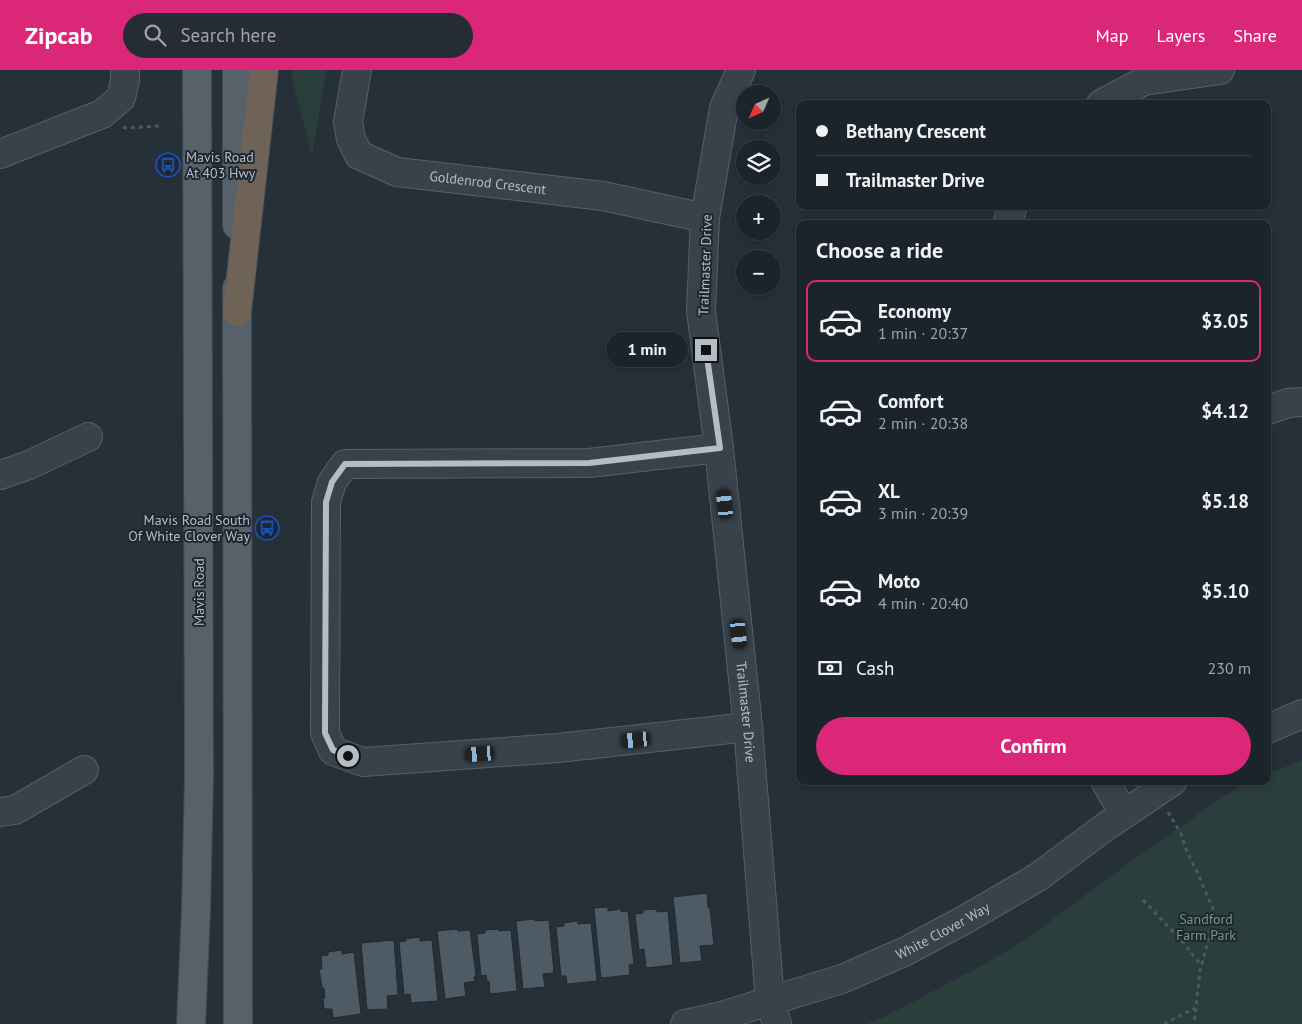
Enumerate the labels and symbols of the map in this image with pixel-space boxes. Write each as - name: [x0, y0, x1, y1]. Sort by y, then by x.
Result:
- north arrow: [736, 85, 781, 130]
- place label: Mavis Road At 403 Hwy: [186, 148, 256, 182]
- bus stop icon: Mavis Road At 403 Hwy: [155, 152, 181, 178]
- street label: Goldenrod Crescent: [429, 167, 547, 198]
- street label: Trailmaster Drive: [694, 214, 716, 316]
- callout: 1 min: [606, 332, 688, 368]
- route end: [695, 339, 717, 361]
- car: [715, 488, 734, 520]
- place label: Mavis Road South Of White Clover Way: [128, 511, 250, 545]
- bus stop icon: Mavis Road South Of White Clover Way: [254, 515, 280, 541]
- street label: Mavis Road: [190, 558, 208, 626]
- car: [729, 618, 748, 650]
- street label: Trailmaster Drive: [732, 661, 760, 763]
- car: [620, 731, 651, 749]
- route start: [337, 745, 359, 767]
- car: [464, 745, 495, 763]
- street label: White Clover Way: [893, 898, 993, 963]
- park label: Sandford Farm Park: [1176, 910, 1236, 944]

